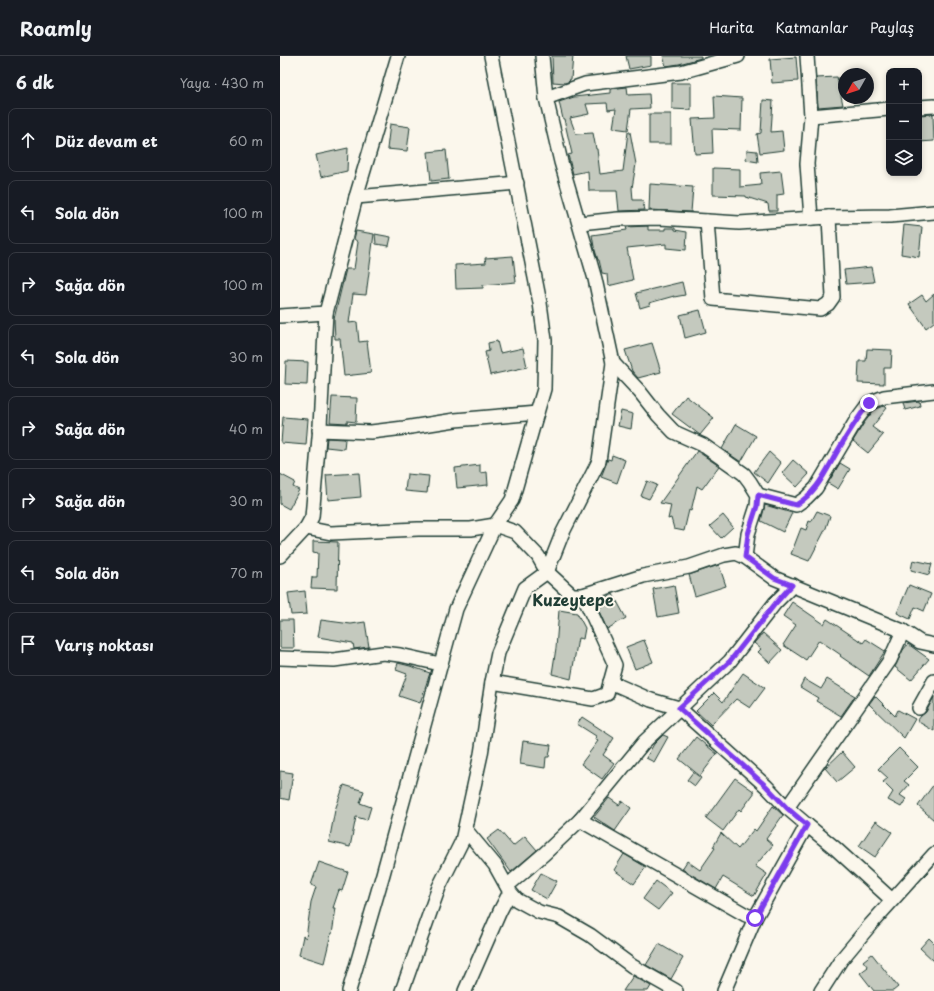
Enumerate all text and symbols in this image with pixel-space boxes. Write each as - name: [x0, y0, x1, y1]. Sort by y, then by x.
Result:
- text: Roamly: [20, 14, 92, 42]
- text: Harita: [709, 17, 754, 38]
- text: Katmanlar: [776, 17, 848, 38]
- text: Paylaş: [870, 17, 914, 38]
- north arrow: [838, 68, 874, 104]
- map controls: [886, 68, 922, 176]
- button: +: [886, 68, 922, 104]
- text: 6 dk: [16, 69, 54, 95]
- text: Yaya · 430 m: [180, 73, 264, 92]
- button: −: [886, 104, 922, 140]
- icon: ahead: [17, 129, 39, 151]
- text: Düz devam et: [55, 129, 158, 152]
- text: 60 m: [229, 131, 263, 150]
- button: layers: [886, 140, 922, 176]
- icon: left: [17, 201, 39, 223]
- text: Sola dön: [55, 201, 119, 224]
- text: 100 m: [223, 203, 263, 222]
- icon: right: [17, 273, 39, 295]
- text: Sağa dön: [55, 273, 125, 296]
- text: 100 m: [223, 275, 263, 294]
- icon: left: [17, 345, 39, 367]
- text: Sola dön: [55, 345, 119, 368]
- text: 30 m: [229, 347, 263, 366]
- route end: [860, 394, 878, 412]
- icon: right: [17, 417, 39, 439]
- text: Sağa dön: [55, 417, 125, 440]
- text: 40 m: [229, 419, 263, 438]
- icon: right: [17, 489, 39, 511]
- text: Sağa dön: [55, 489, 125, 512]
- text: 30 m: [229, 491, 263, 510]
- icon: left: [17, 561, 39, 583]
- text: Sola dön: [55, 561, 119, 584]
- text: 70 m: [230, 563, 263, 582]
- district label: Kuzeytepe: [532, 587, 614, 611]
- icon: arrive: [17, 633, 39, 655]
- text: Varış noktası: [55, 633, 154, 656]
- route start: [746, 909, 764, 927]

